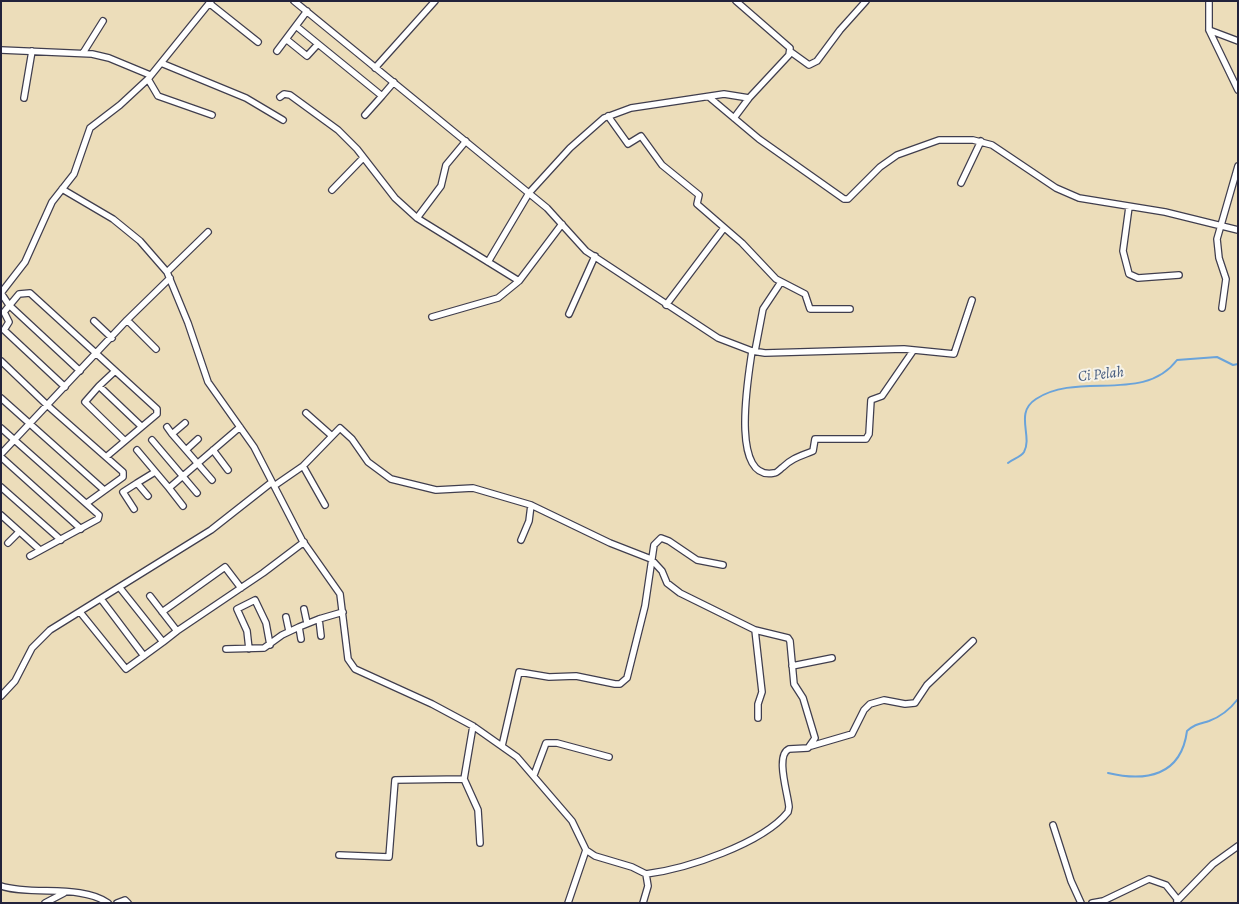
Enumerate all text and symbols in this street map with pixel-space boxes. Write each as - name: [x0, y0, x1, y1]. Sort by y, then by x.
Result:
- water label: Ci Pelah: [1077, 364, 1125, 386]

